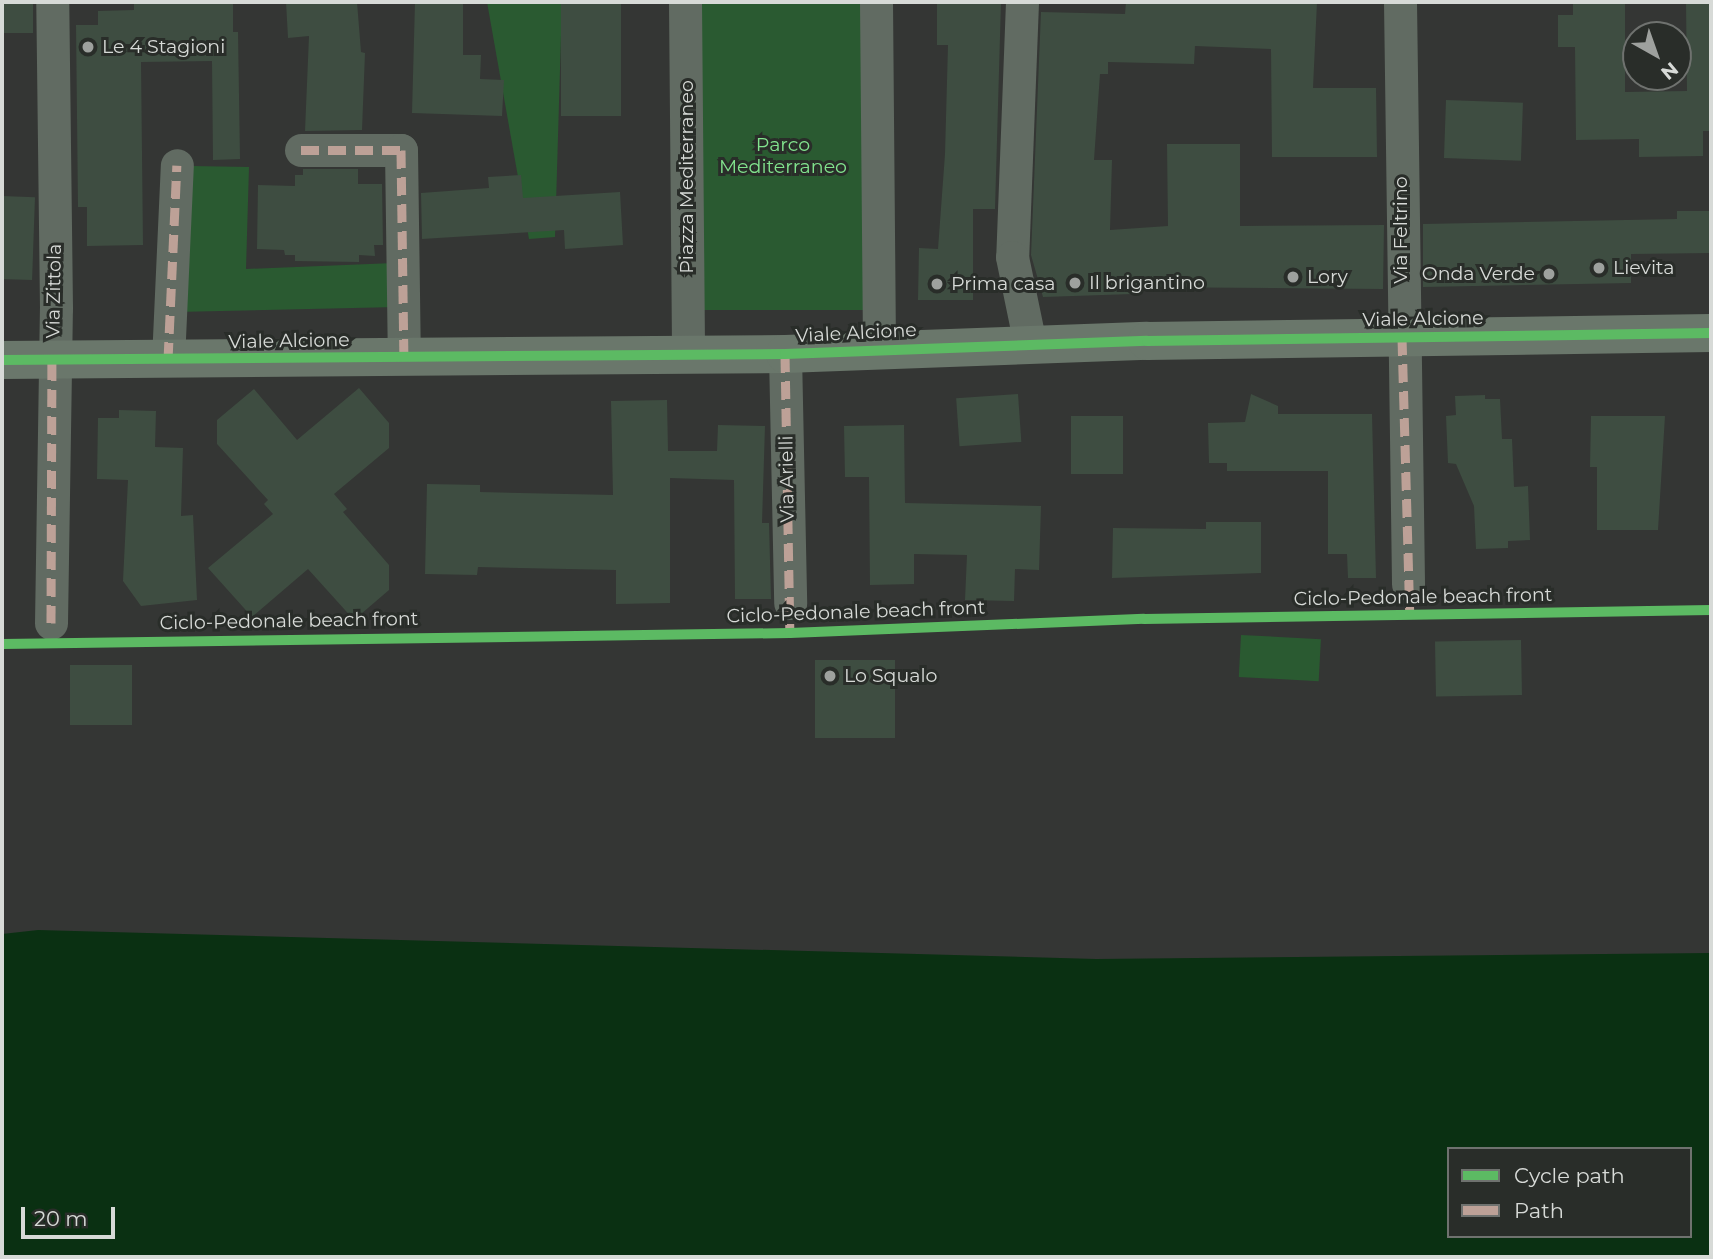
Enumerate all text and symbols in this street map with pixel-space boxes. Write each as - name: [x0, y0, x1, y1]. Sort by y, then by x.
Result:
- north arrow: [1622, 21, 1692, 91]
- place label: Le 4 Stagioni: [102, 36, 225, 58]
- marker: Le 4 Stagioni: [80, 39, 96, 55]
- text: N: [1656, 57, 1683, 85]
- street label: Piazza Mediterraneo: [676, 80, 698, 274]
- park label: Parco Mediterraneo: [719, 134, 847, 178]
- street label: Via Feltrino: [1390, 176, 1412, 284]
- street label: Via Zittola: [42, 244, 66, 338]
- place label: Lievita: [1613, 257, 1674, 279]
- marker: Lievita: [1591, 260, 1607, 276]
- place label: Onda Verde: [1422, 263, 1535, 285]
- place label: Lory: [1307, 266, 1348, 288]
- marker: Onda Verde: [1541, 266, 1557, 282]
- marker: Lory: [1285, 269, 1301, 285]
- place label: Il brigantino: [1089, 272, 1205, 294]
- place label: Prima casa: [951, 273, 1056, 295]
- marker: Il brigantino: [1067, 275, 1083, 291]
- marker: Prima casa: [929, 276, 945, 292]
- street label: Viale Alcione: [1362, 307, 1484, 331]
- street label: Viale Alcione: [795, 318, 917, 348]
- street label: Viale Alcione: [228, 329, 350, 353]
- street label: Via Arielli: [775, 435, 799, 523]
- street label: Ciclo-Pedonale beach front: [1293, 583, 1553, 611]
- street label: Ciclo-Pedonale beach front: [726, 596, 986, 628]
- street label: Ciclo-Pedonale beach front: [159, 607, 419, 635]
- place label: Lo Squalo: [844, 665, 938, 687]
- marker: Lo Squalo: [822, 668, 838, 684]
- legend: [1447, 1147, 1692, 1238]
- text: Cycle path: [1514, 1163, 1625, 1188]
- scale bar: [24, 1192, 119, 1236]
- text: Path: [1514, 1198, 1564, 1223]
- text: 20 m: [34, 1206, 88, 1231]

